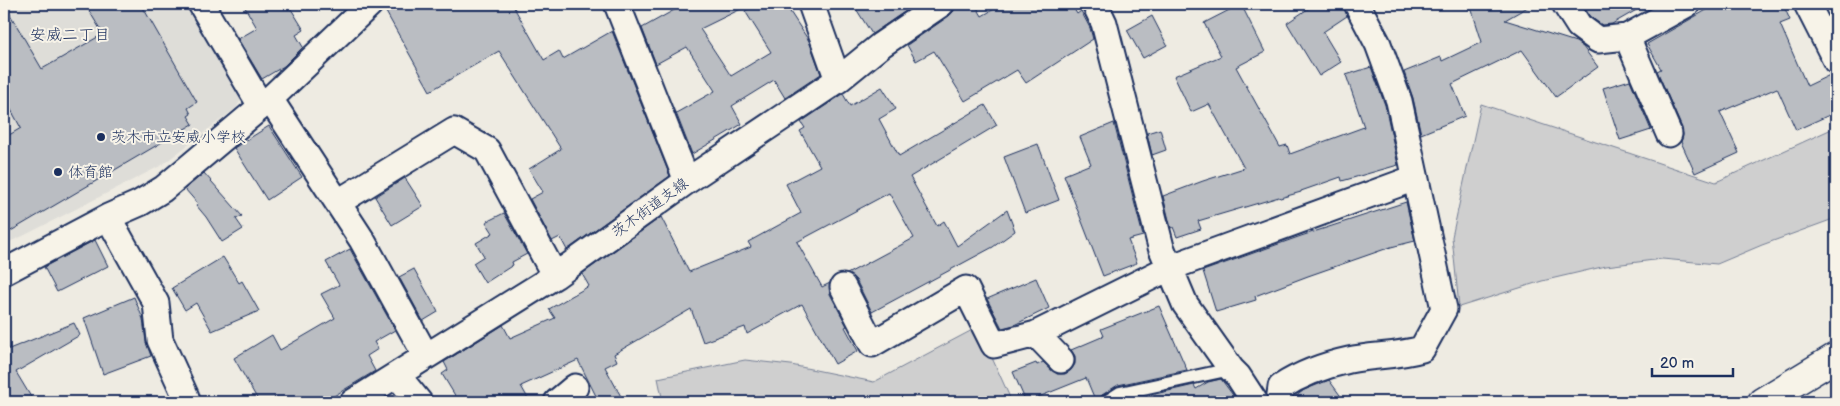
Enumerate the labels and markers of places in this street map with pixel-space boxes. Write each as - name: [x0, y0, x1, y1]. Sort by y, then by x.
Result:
- place label: 茨木市立安威小学校: [111, 128, 246, 147]
- marker: 茨木市立安威小学校: [95, 131, 107, 143]
- place label: 体育館: [68, 163, 113, 182]
- marker: 体育館: [52, 166, 64, 178]

